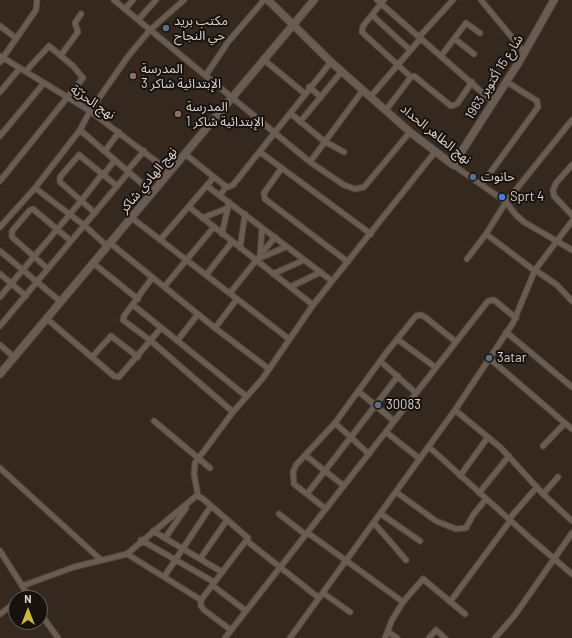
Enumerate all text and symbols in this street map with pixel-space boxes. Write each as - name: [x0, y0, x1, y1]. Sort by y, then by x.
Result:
- place label: مكتب بريد حي النجاح: [174, 13, 228, 44]
- marker: مكتب بريد حي النجاح: [161, 23, 171, 33]
- street label: شارع 15 أكتوبر 1963: [462, 32, 526, 122]
- place label: المدرسة الإبتدائية شاكر 3: [141, 61, 221, 92]
- marker: المدرسة الإبتدائية شاكر 3: [128, 71, 138, 81]
- street label: نهج الحرّيّة: [68, 81, 118, 123]
- place label: المدرسة الإبتدائية شاكر 1: [186, 99, 264, 130]
- street label: نهج الطاهر الحداد: [397, 101, 475, 167]
- marker: المدرسة الإبتدائية شاكر 1: [173, 109, 183, 119]
- street label: نهج الهادي شاكر: [116, 144, 180, 216]
- place label: حانوت: [481, 169, 515, 185]
- marker: حانوت: [468, 172, 478, 182]
- place label: Sprt 4: [510, 189, 544, 205]
- marker: Sprt 4: [497, 192, 507, 202]
- place label: 3atar: [497, 350, 526, 366]
- marker: 3atar: [484, 353, 494, 363]
- place label: 30083: [386, 397, 421, 413]
- marker: 30083: [373, 400, 383, 410]
- north arrow: [8, 590, 48, 630]
- text: N: [24, 592, 32, 605]

